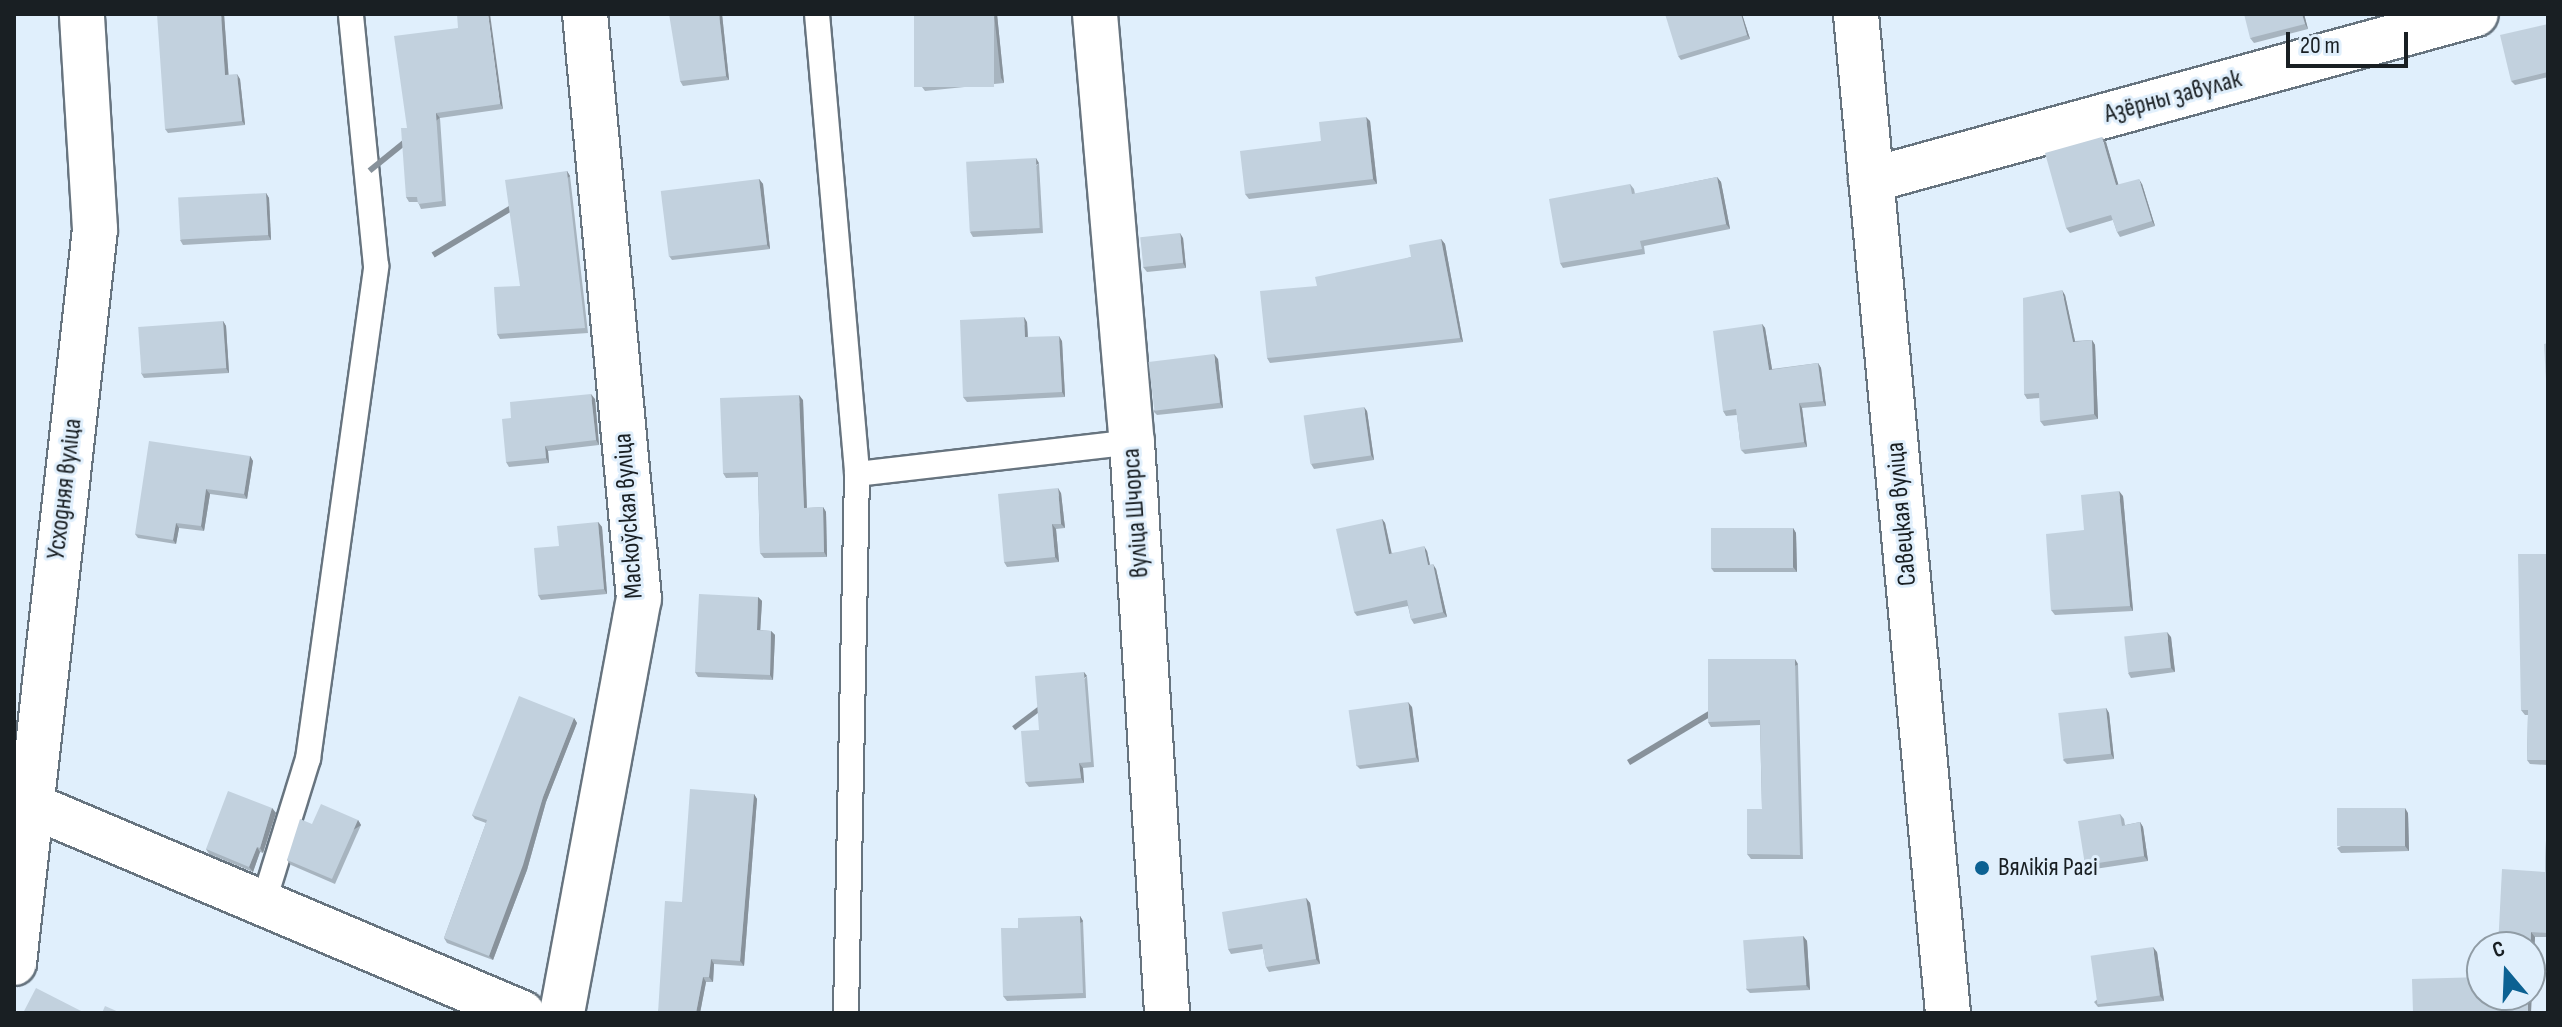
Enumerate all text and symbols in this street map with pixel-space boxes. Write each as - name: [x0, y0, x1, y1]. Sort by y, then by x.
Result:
- scale bar: [2290, 16, 2412, 66]
- text: 20 m: [2300, 31, 2340, 60]
- street label: Азёрны завулак: [2101, 64, 2245, 130]
- street label: Усходняя вуліца: [41, 417, 89, 561]
- street label: Маскоўская вуліца: [608, 432, 650, 600]
- street label: Савецкая вуліца: [1880, 441, 1924, 587]
- street label: вуліца Шчорса: [1116, 447, 1156, 579]
- place label: Вялікія Рагі: [1998, 852, 2098, 884]
- marker: Вялікія Рагі: [1973, 859, 1991, 877]
- north arrow: [2466, 931, 2546, 1011]
- text: С: [2489, 935, 2508, 964]

